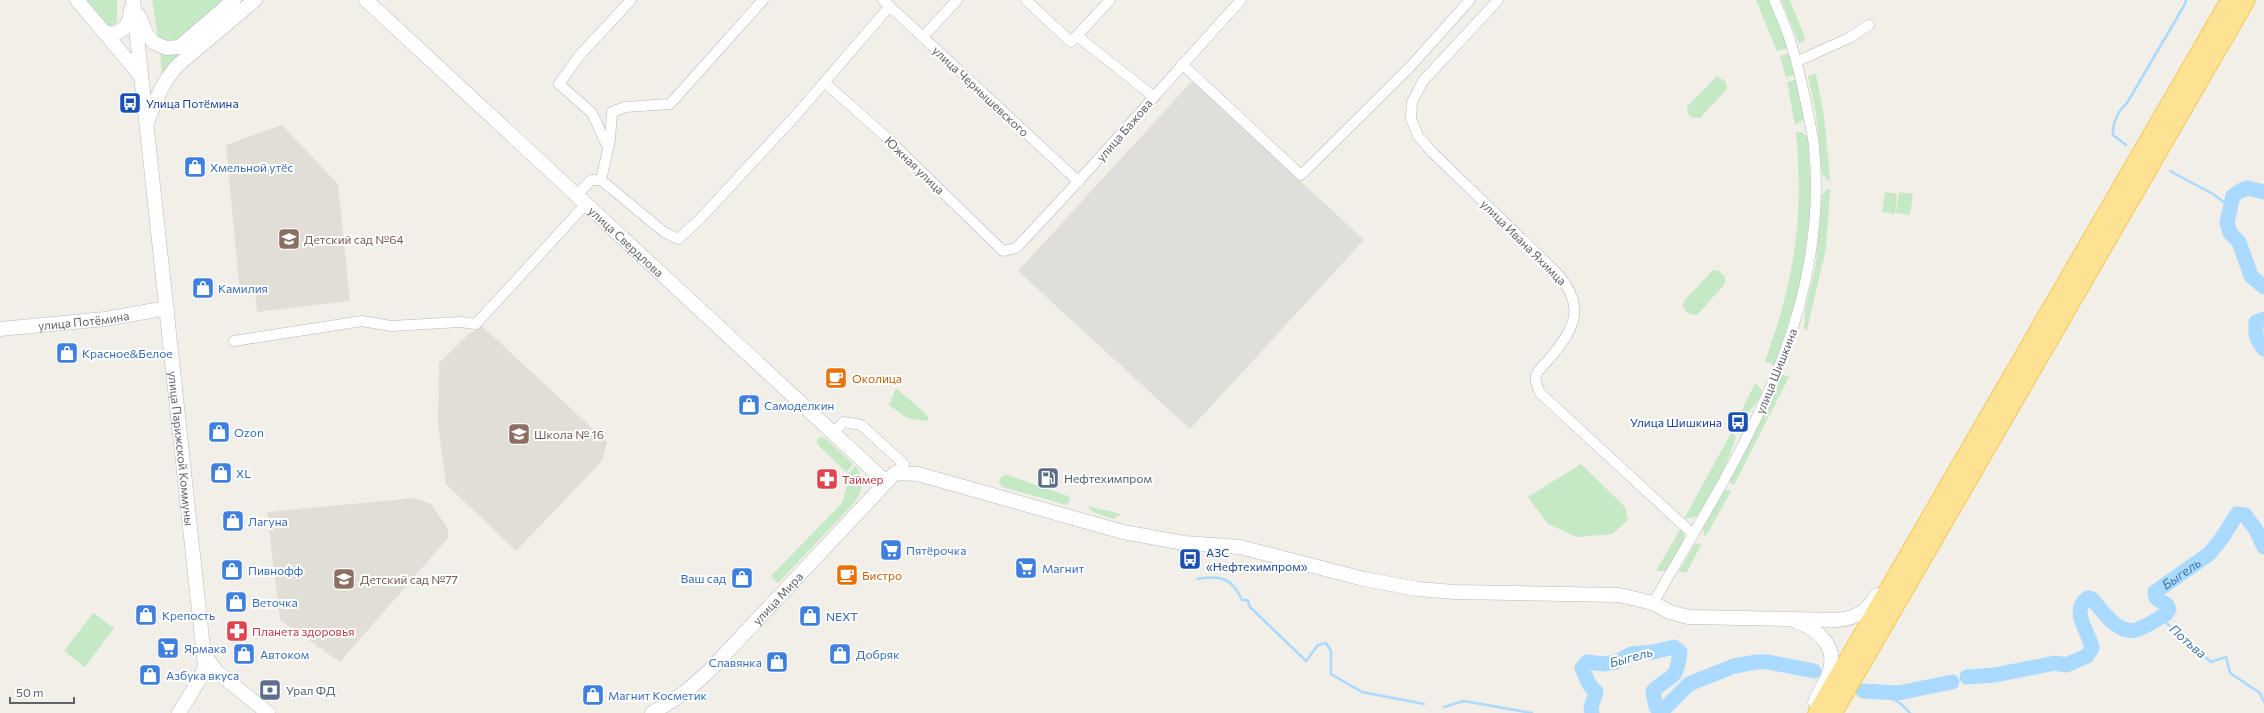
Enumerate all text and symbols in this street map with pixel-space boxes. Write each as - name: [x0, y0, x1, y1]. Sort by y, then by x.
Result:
- street label: улица Чернышевского: [930, 43, 1032, 139]
- bus stop icon: Улица Потёмина: [117, 90, 143, 116]
- place label: Улица Потёмина: [146, 96, 239, 110]
- street label: улица Бажова: [1093, 96, 1155, 164]
- street label: Южная улица: [882, 133, 948, 197]
- shop icon: Хмельной утёс: [182, 154, 208, 180]
- place label: Хмельной утёс: [210, 160, 293, 174]
- street label: улица Ивана Яхимца: [1478, 196, 1570, 288]
- street label: улица Свердлова: [586, 203, 667, 279]
- school or university icon: Детский сад №64: [276, 226, 302, 252]
- place label: Детский сад №64: [304, 232, 404, 246]
- shop icon: Камилия: [190, 275, 216, 301]
- place label: Камилия: [218, 281, 268, 295]
- street label: улица Потёмина: [37, 308, 130, 332]
- street label: улица Шишкина: [1752, 326, 1800, 416]
- shop icon: Красное&Белое: [54, 340, 80, 366]
- place label: Красное&Белое: [82, 346, 173, 360]
- cafe icon: Околица: [823, 365, 849, 391]
- street label: улица Парижской Коммуны: [166, 370, 197, 526]
- place label: Околица: [852, 371, 902, 385]
- shop icon: Самоделкин: [736, 392, 762, 418]
- place label: Самоделкин: [764, 398, 834, 412]
- bus stop icon: Улица Шишкина: [1725, 409, 1751, 435]
- place label: Улица Шишкина: [1630, 415, 1722, 429]
- shop icon: Ozon: [206, 419, 232, 445]
- school or university icon: Школа № 16: [506, 421, 532, 447]
- place label: Ozon: [234, 425, 264, 439]
- place label: Школа № 16: [534, 427, 604, 441]
- shop icon: XL: [208, 460, 234, 486]
- fuel station icon: Нефтехимпром: [1035, 465, 1061, 491]
- place label: XL: [236, 466, 251, 480]
- pharmacy icon: Таймер: [814, 466, 840, 492]
- place label: Нефтехимпром: [1064, 471, 1152, 485]
- place label: Таймер: [842, 472, 884, 486]
- shop icon: Лагуна: [220, 508, 246, 534]
- place label: Лагуна: [248, 514, 288, 528]
- supermarket icon: Пятёрочка: [878, 537, 904, 563]
- place label: Пятёрочка: [906, 543, 966, 557]
- place label: АЗС «Нефтехимпром»: [1206, 545, 1308, 573]
- bus stop icon: АЗС «Нефтехимпром»: [1177, 546, 1203, 572]
- water label: Быгель: [2159, 554, 2204, 593]
- supermarket icon: Магнит: [1013, 555, 1039, 581]
- shop icon: Пивнофф: [219, 557, 245, 583]
- place label: Магнит: [1042, 561, 1085, 575]
- cafe icon: Бистро: [834, 562, 860, 588]
- place label: Пивнофф: [248, 563, 303, 577]
- shop icon: Ваш сад: [729, 565, 755, 591]
- school or university icon: Детский сад №77: [331, 566, 357, 592]
- place label: Бистро: [862, 568, 902, 582]
- street label: улица Мира: [749, 569, 805, 627]
- place label: Ваш сад: [681, 571, 726, 585]
- place label: Детский сад №77: [360, 572, 458, 586]
- shop icon: Веточка: [223, 589, 249, 615]
- place label: Веточка: [252, 595, 298, 609]
- shop icon: Крепость: [133, 602, 159, 628]
- shop icon: NEXT: [797, 603, 823, 629]
- place label: Крепость: [162, 608, 215, 622]
- place label: NEXT: [826, 609, 858, 623]
- pharmacy icon: Планета здоровья: [224, 618, 250, 644]
- water label: Потьва: [2166, 621, 2210, 662]
- place label: Планета здоровья: [252, 624, 354, 638]
- supermarket icon: Ярмака: [155, 635, 181, 661]
- place label: Ярмака: [184, 641, 226, 655]
- shop icon: Автоком: [231, 641, 257, 667]
- shop icon: Добряк: [827, 641, 853, 667]
- water label: Быгель: [1608, 643, 1655, 670]
- place label: Автоком: [260, 647, 309, 661]
- place label: Добряк: [856, 647, 900, 661]
- shop icon: Славянка: [764, 649, 790, 675]
- place label: Славянка: [708, 655, 762, 669]
- shop icon: Азбука вкуса: [137, 662, 163, 688]
- place label: Азбука вкуса: [166, 668, 239, 682]
- bank icon: Урал ФД: [257, 677, 283, 703]
- scale bar: [10, 679, 74, 705]
- shop icon: Магнит Косметик: [580, 682, 606, 708]
- place label: Урал ФД: [286, 683, 336, 697]
- text: 50 m: [16, 685, 44, 699]
- place label: Магнит Косметик: [608, 688, 708, 702]

